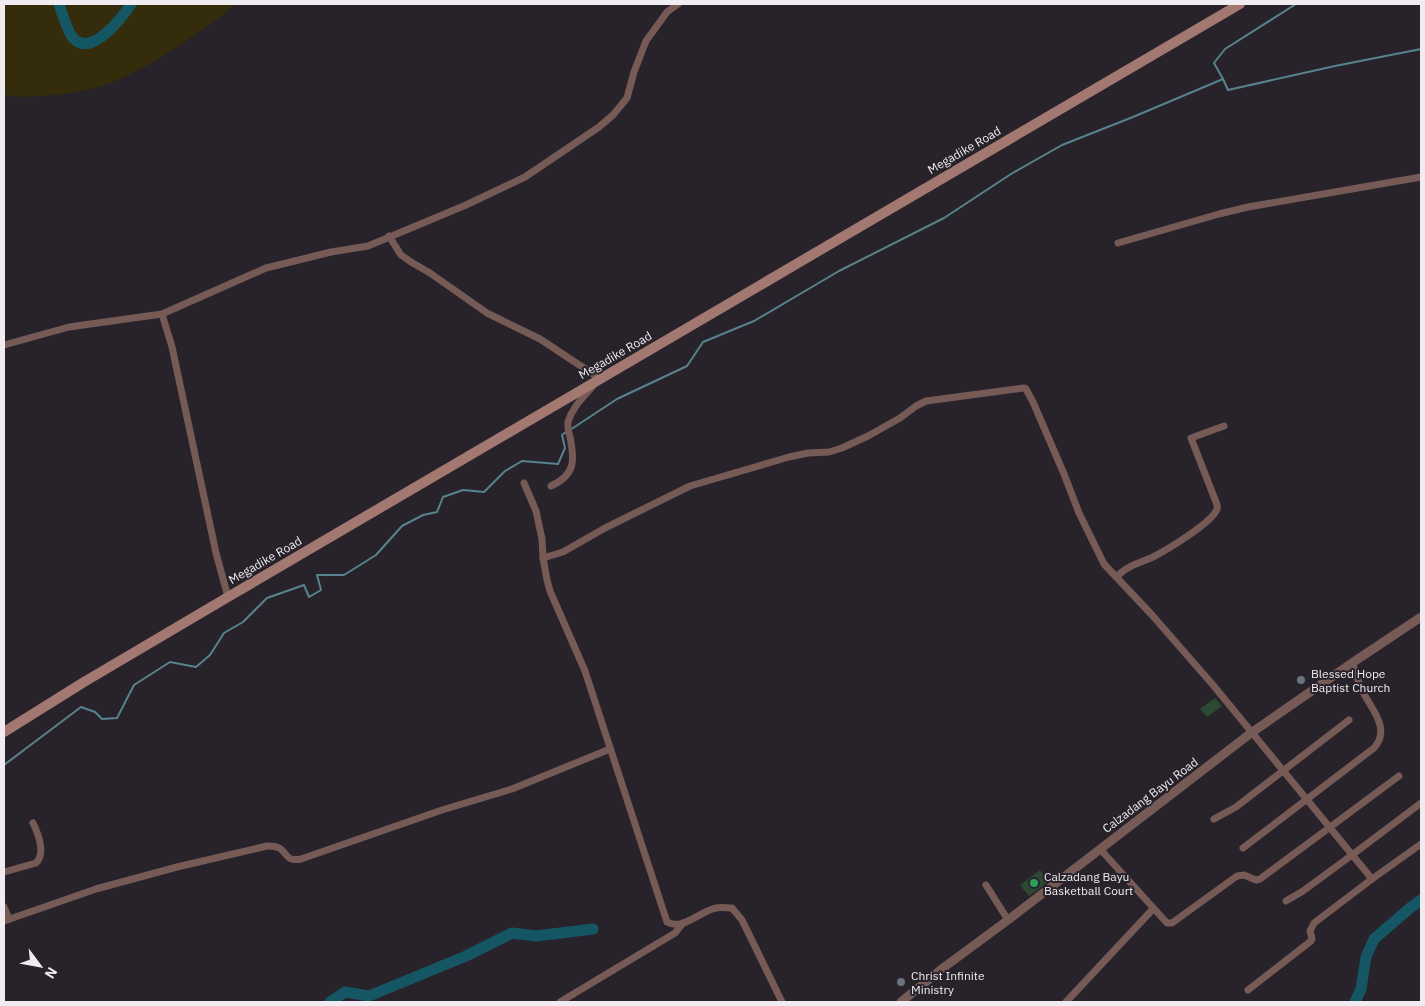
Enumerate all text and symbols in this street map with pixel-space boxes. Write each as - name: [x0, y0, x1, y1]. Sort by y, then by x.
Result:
- street label: Megadike Road: [925, 123, 1003, 177]
- street label: Megadike Road: [576, 328, 654, 382]
- street label: Megadike Road: [226, 533, 304, 587]
- place label: Blessed Hope Baptist Church: [1311, 666, 1390, 695]
- marker: Blessed Hope Baptist Church: [1295, 674, 1307, 686]
- street label: Calzadang Bayu Road: [1099, 754, 1201, 836]
- place label: Calzadang Bayu Basketball Court: [1044, 869, 1133, 898]
- marker: Calzadang Bayu Basketball Court: [1028, 877, 1040, 889]
- north arrow: [15, 941, 65, 991]
- text: N: [41, 964, 61, 982]
- place label: Christ Infinite Ministry: [911, 968, 985, 997]
- marker: Christ Infinite Ministry: [895, 976, 907, 988]

